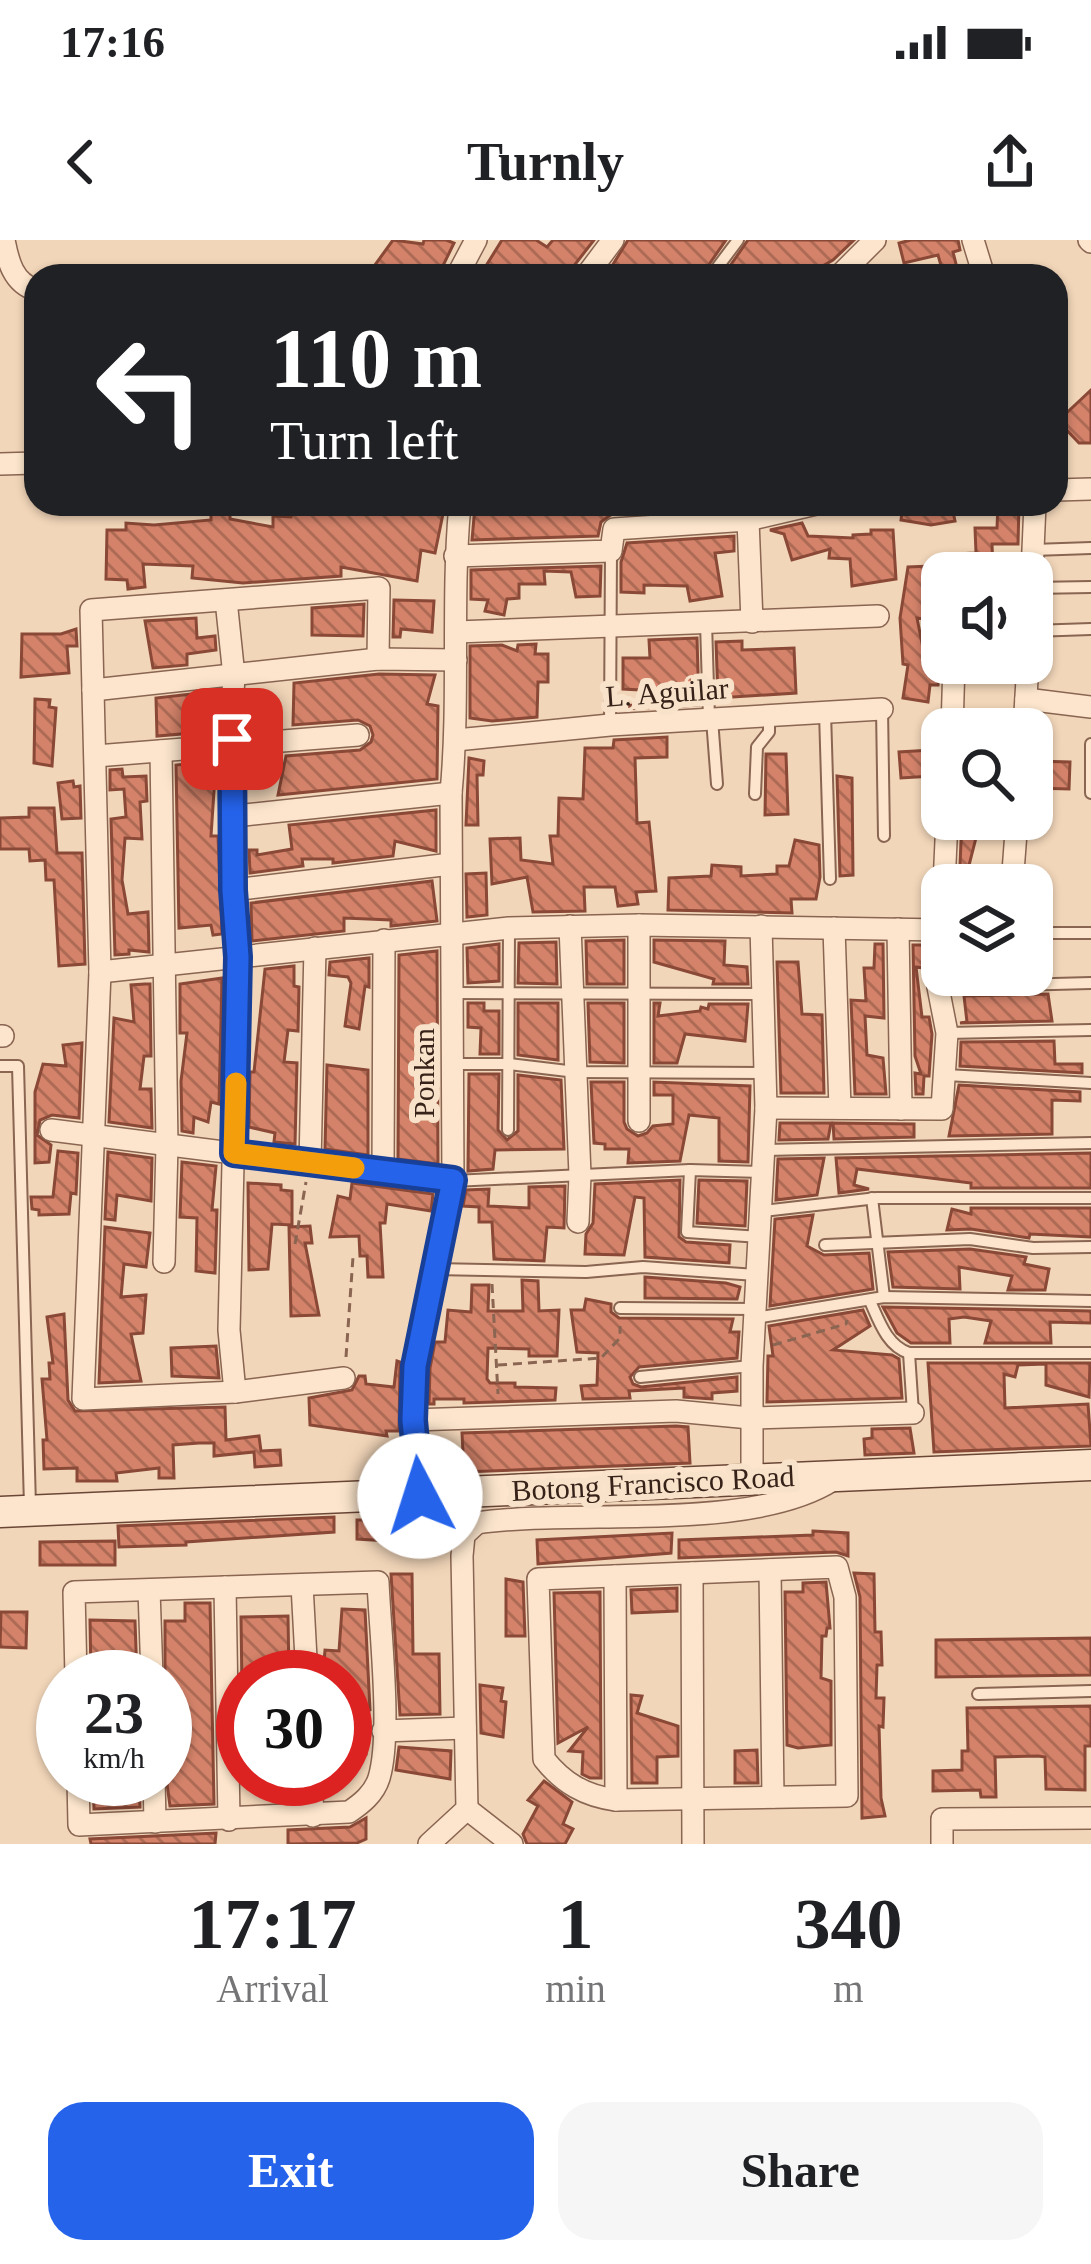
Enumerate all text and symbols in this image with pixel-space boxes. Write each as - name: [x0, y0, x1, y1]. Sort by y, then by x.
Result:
- text: 17:16: [60, 17, 165, 67]
- icon: back: [48, 129, 114, 195]
- icon: share: [977, 129, 1043, 195]
- text: Turnly: [467, 132, 624, 192]
- icon: left: [72, 312, 228, 468]
- text: 110 m: [270, 312, 482, 405]
- text: Turn left: [270, 411, 459, 471]
- map controls: [921, 552, 1053, 996]
- button: sound: [921, 552, 1053, 684]
- street label: L. Aguilar: [604, 671, 730, 713]
- pin: [181, 688, 283, 790]
- icon: arrive: [199, 706, 265, 772]
- button: search: [921, 708, 1053, 840]
- button: layers: [921, 864, 1053, 996]
- street label: Ponkan: [407, 1028, 440, 1118]
- position arrow: [357, 1433, 483, 1559]
- street label: Botong Francisco Road: [511, 1459, 795, 1507]
- speed limit sign: 30: [216, 1650, 372, 1806]
- text: 23: [84, 1680, 144, 1746]
- text: km/h: [83, 1741, 145, 1774]
- text: 17:17: [189, 1884, 357, 1964]
- text: 1: [557, 1884, 593, 1964]
- text: 340: [794, 1884, 902, 1964]
- text: Arrival: [216, 1967, 329, 2010]
- text: min: [545, 1967, 606, 2010]
- text: m: [833, 1967, 864, 2010]
- button: Exit: [48, 2102, 534, 2240]
- button: Share: [558, 2102, 1043, 2240]

